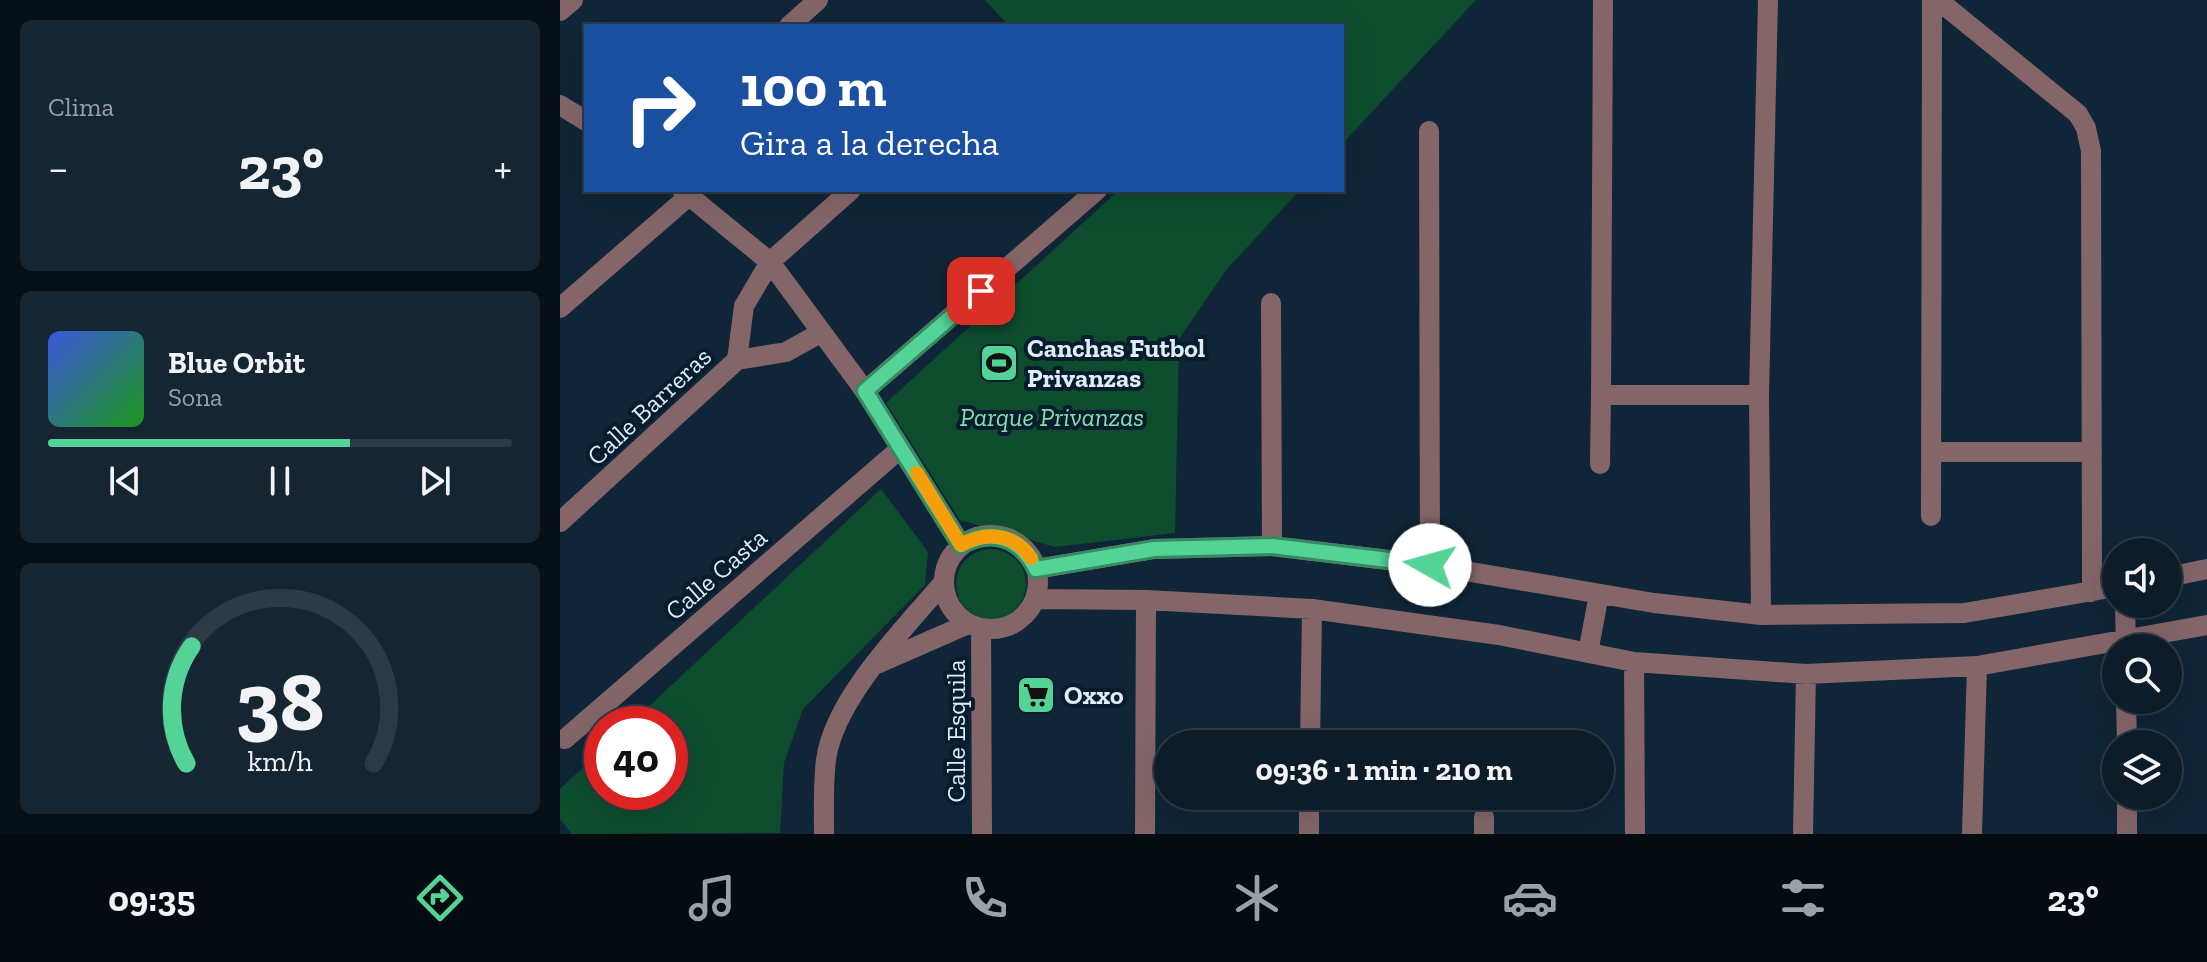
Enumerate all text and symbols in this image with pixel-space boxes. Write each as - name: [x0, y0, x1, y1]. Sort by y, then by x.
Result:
- text: 100 m: [740, 53, 887, 120]
- icon: right: [608, 56, 712, 160]
- text: Clima: [48, 91, 114, 123]
- text: Gira a la derecha: [740, 121, 999, 164]
- text: 23°: [238, 132, 324, 204]
- text: −: [48, 141, 69, 194]
- text: +: [493, 141, 512, 194]
- pin: [947, 257, 1015, 325]
- icon: arrive: [959, 269, 1003, 313]
- place label: Canchas Futbol Privanzas: [1027, 332, 1205, 394]
- street label: Calle Barreras: [580, 340, 718, 472]
- sports icon: Canchas Futbol Privanzas: [978, 342, 1020, 384]
- text: Blue Orbit: [168, 345, 305, 381]
- text: Sona: [168, 381, 223, 413]
- park label: Parque Privanzas: [960, 401, 1144, 433]
- icon: previous: [103, 459, 147, 503]
- icon: pause: [258, 459, 302, 503]
- icon: next: [413, 459, 457, 503]
- street label: Calle Casta: [659, 521, 774, 627]
- position arrow: [1388, 523, 1472, 607]
- map controls: [2102, 538, 2182, 810]
- button: sound: [2102, 538, 2182, 618]
- button: search: [2102, 634, 2182, 714]
- text: 38: [235, 651, 325, 751]
- street label: Calle Esquila: [940, 659, 972, 803]
- supermarket icon: Oxxo: [1015, 674, 1057, 716]
- place label: Oxxo: [1064, 679, 1124, 711]
- speed limit sign: 40: [584, 706, 688, 810]
- button: layers: [2102, 730, 2182, 810]
- text: km/h: [247, 745, 313, 779]
- text: 09:36 · 1 min · 210 m: [1255, 752, 1513, 788]
- icon: directions: [412, 870, 468, 926]
- icon: music: [684, 870, 740, 926]
- icon: phone: [957, 870, 1013, 926]
- icon: climate: [1229, 870, 1285, 926]
- icon: car: [1502, 870, 1558, 926]
- icon: filters: [1775, 870, 1831, 926]
- text: 09:35: [108, 877, 195, 920]
- text: 23°: [2047, 877, 2099, 920]

